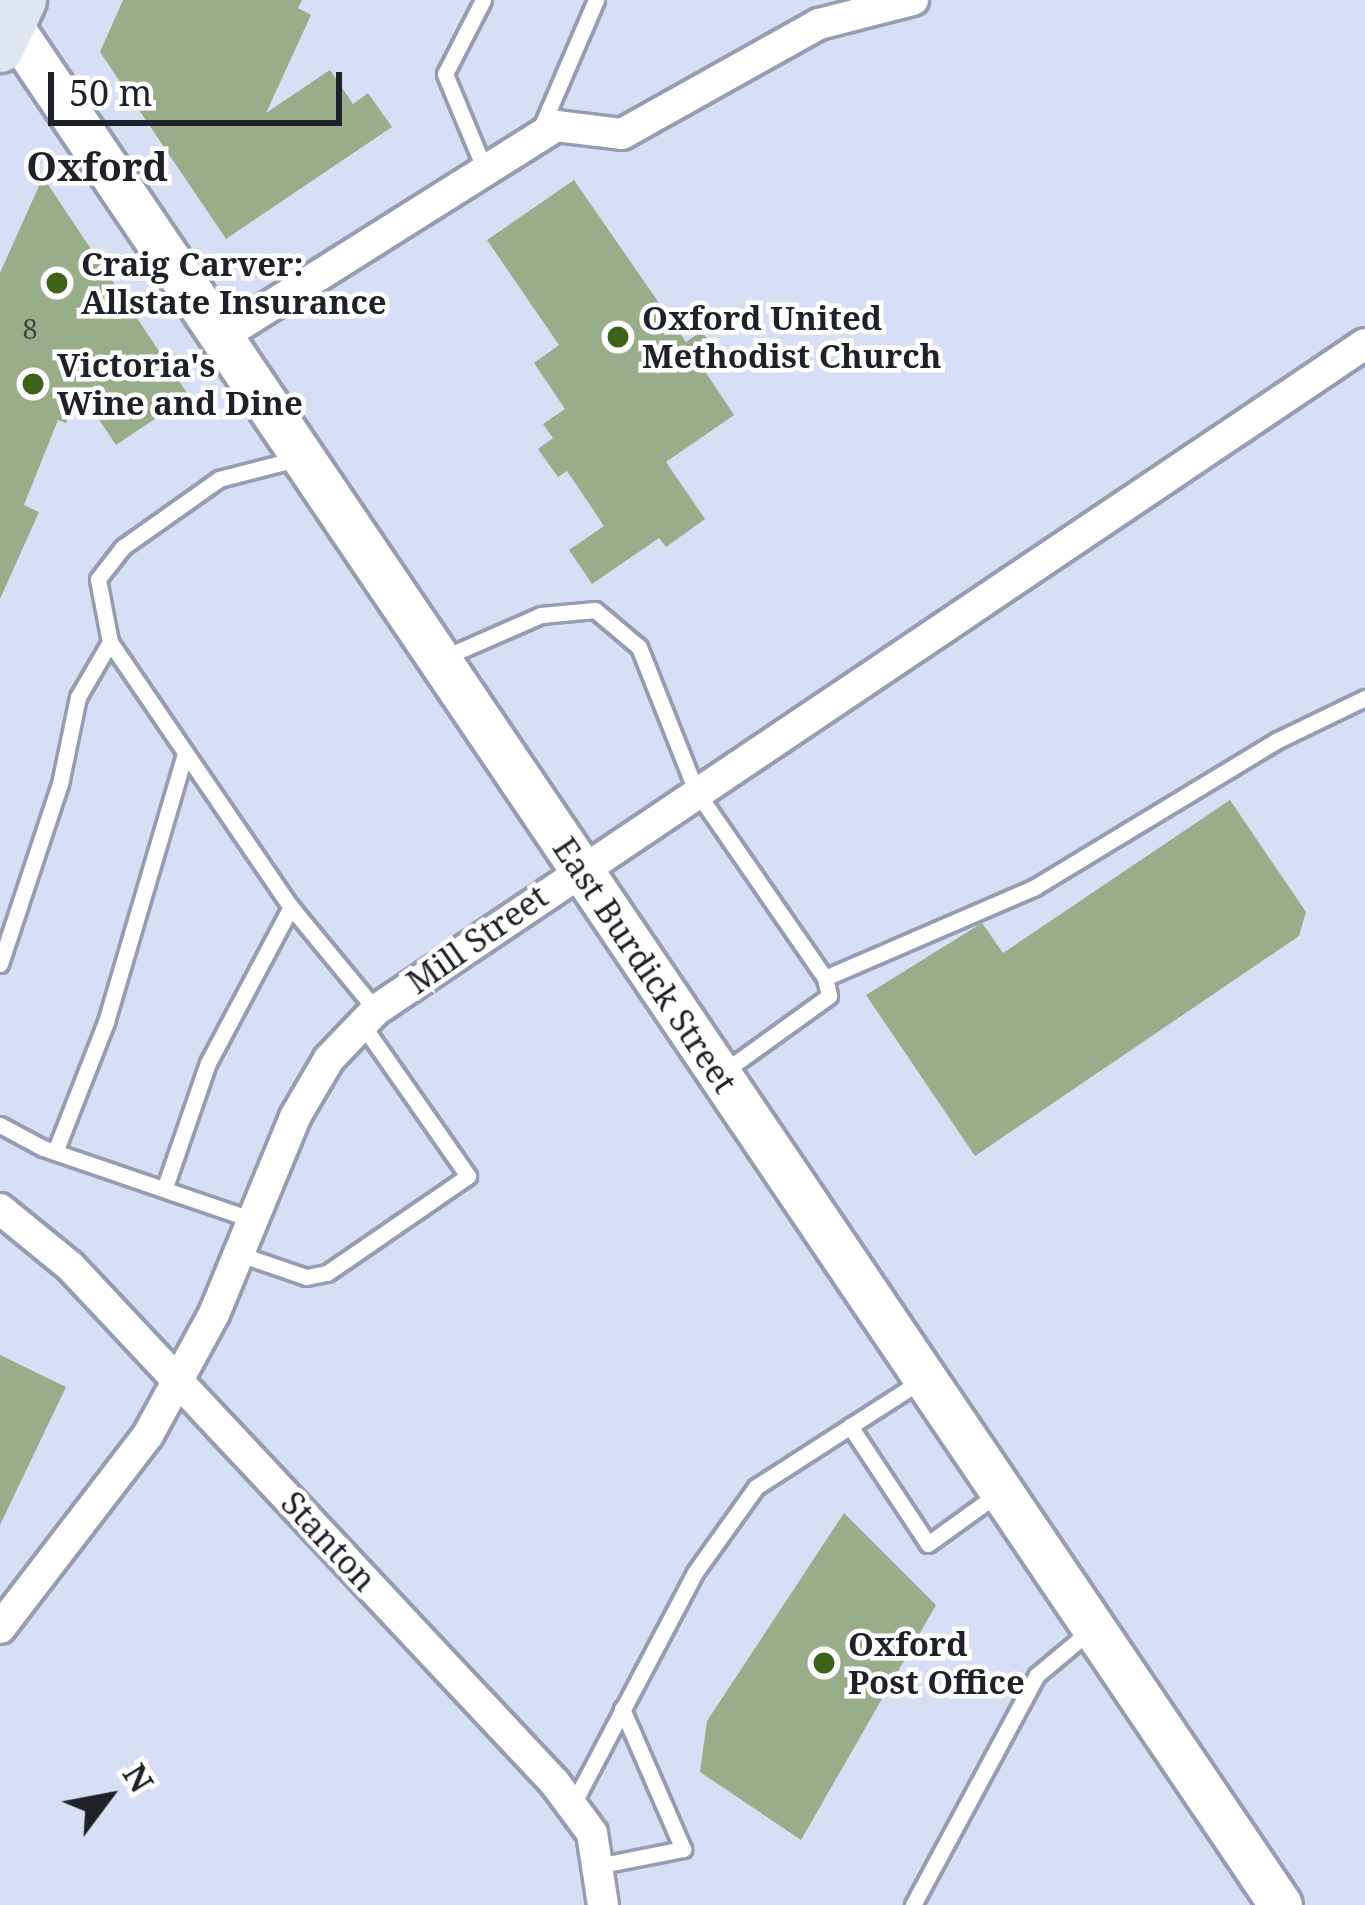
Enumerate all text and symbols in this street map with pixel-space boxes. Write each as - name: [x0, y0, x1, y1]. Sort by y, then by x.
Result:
- scale bar: [54, 48, 348, 122]
- text: 50 m: [69, 68, 153, 117]
- district label: Oxford: [26, 143, 168, 189]
- place label: Craig Carver: Allstate Insurance: [81, 244, 387, 322]
- marker: Craig Carver: Allstate Insurance: [44, 270, 70, 296]
- place label: Oxford United Methodist Church: [642, 298, 942, 376]
- house number: 8: [22, 313, 38, 345]
- marker: Oxford United Methodist Church: [605, 324, 631, 350]
- place label: Victoria's Wine and Dine: [57, 345, 303, 423]
- marker: Victoria's Wine and Dine: [20, 371, 46, 397]
- street label: East Burdick Street: [545, 830, 745, 1100]
- street label: Mill Street: [399, 876, 555, 1002]
- street label: Stanton: [273, 1483, 385, 1599]
- place label: Oxford Post Office: [848, 1624, 1025, 1702]
- marker: Oxford Post Office: [811, 1650, 837, 1676]
- north arrow: [48, 1737, 168, 1857]
- text: N: [113, 1755, 165, 1801]

